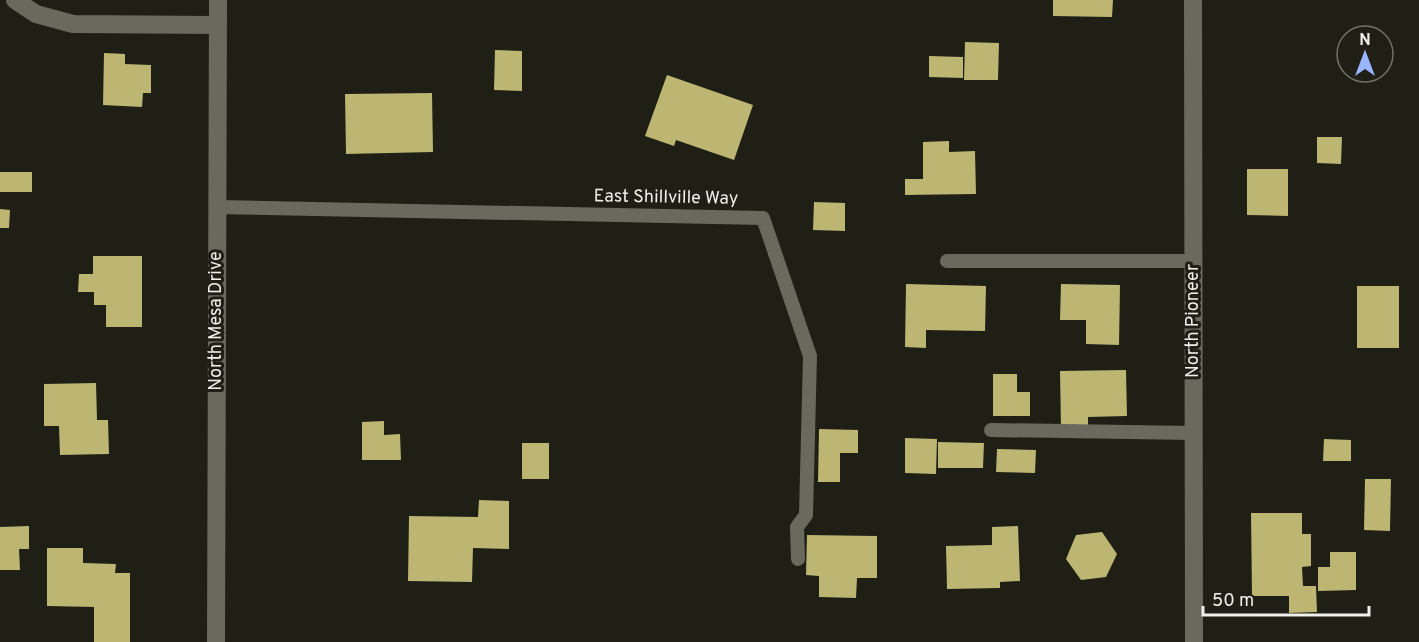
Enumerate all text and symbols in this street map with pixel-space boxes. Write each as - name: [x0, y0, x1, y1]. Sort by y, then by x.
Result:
- north arrow: [1335, 24, 1395, 84]
- text: N: [1359, 31, 1371, 51]
- street label: East Shillville Way: [593, 185, 739, 211]
- street label: North Mesa Drive: [205, 251, 228, 391]
- street label: North Pioneer: [1182, 264, 1205, 378]
- scale bar: [1203, 579, 1370, 617]
- text: 50 m: [1212, 590, 1254, 613]

